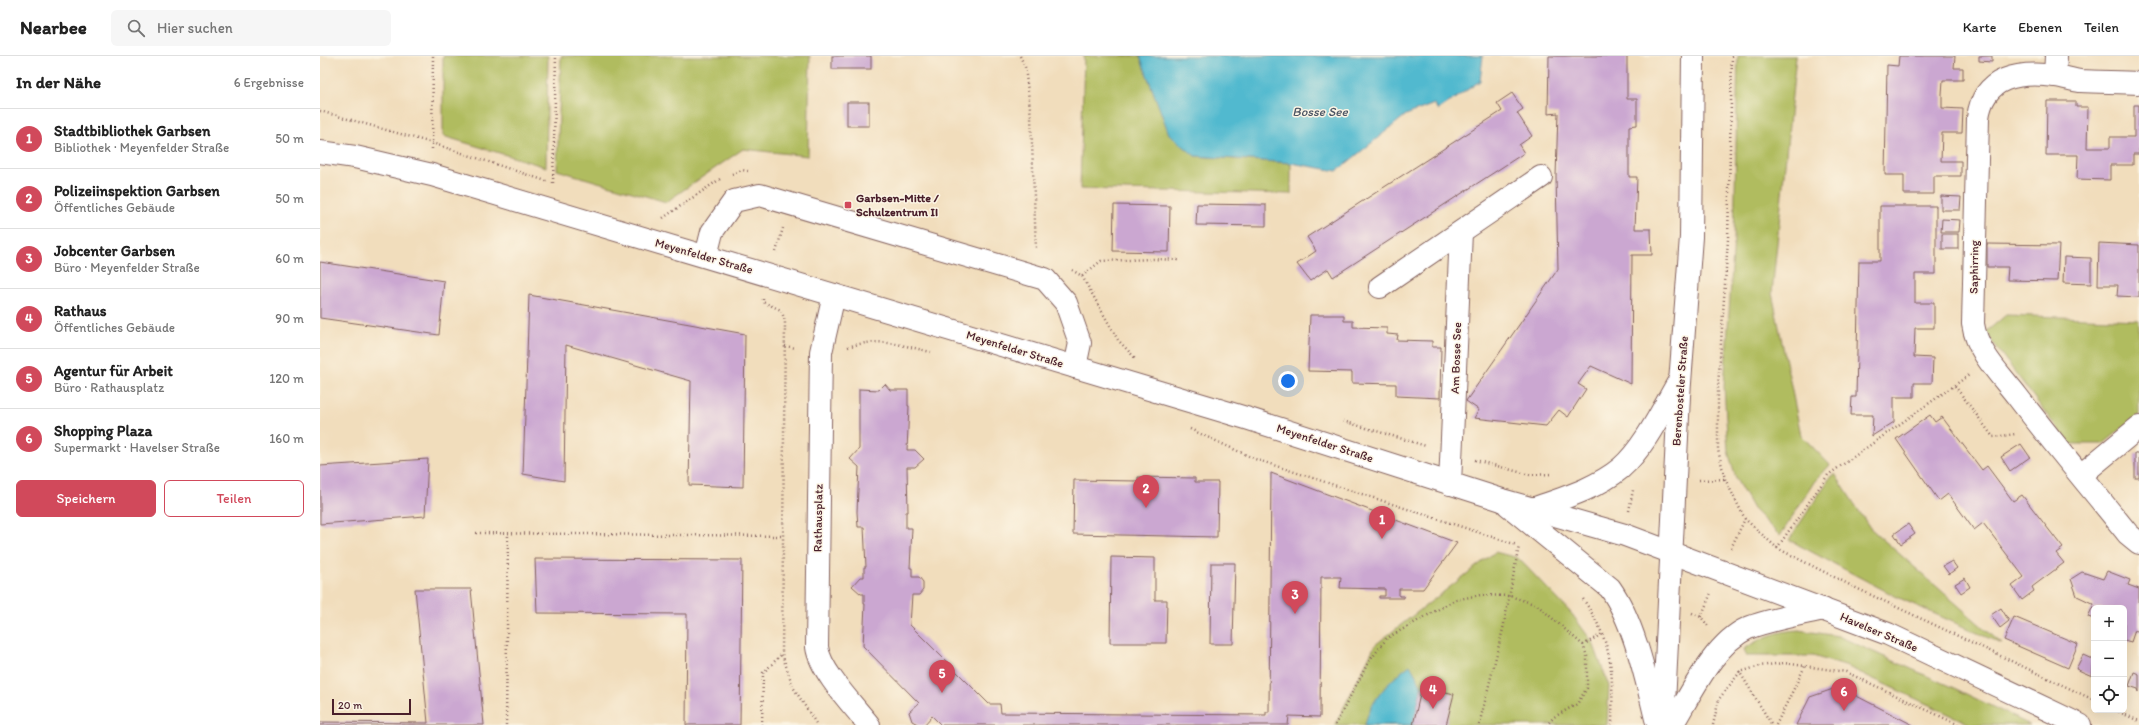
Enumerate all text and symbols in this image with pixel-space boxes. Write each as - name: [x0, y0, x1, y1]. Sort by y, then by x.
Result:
- search box: [111, 10, 391, 46]
- text: Nearbee: [20, 16, 87, 39]
- icon: search: [125, 17, 147, 39]
- text: Hier suchen: [157, 19, 233, 37]
- text: Karte: [1963, 19, 1996, 36]
- text: Ebenen: [2018, 19, 2062, 36]
- text: Teilen: [2084, 19, 2119, 36]
- text: In der Nähe: [16, 72, 101, 92]
- text: 6 Ergebnisse: [234, 75, 304, 90]
- water label: Bosse See: [1292, 104, 1349, 119]
- text: Stadtbibliothek Garbsen: [54, 122, 210, 140]
- text: 1: [26, 131, 32, 146]
- text: 50 m: [275, 131, 304, 146]
- text: Bibliothek · Meyenfelder Straße: [54, 140, 229, 155]
- text: Polizeiinspektion Garbsen: [54, 182, 220, 200]
- text: 2: [26, 191, 32, 206]
- text: 50 m: [275, 191, 304, 206]
- place label: Garbsen-Mitte / Schulzentrum II: [856, 191, 940, 219]
- text: Öffentliches Gebäude: [54, 200, 175, 215]
- marker: Garbsen-Mitte / Schulzentrum II: [843, 200, 853, 210]
- street label: Meyenfelder Straße: [654, 235, 755, 277]
- street label: Saphirring: [1967, 239, 1981, 294]
- text: Jobcenter Garbsen: [54, 242, 175, 260]
- text: 3: [25, 251, 33, 266]
- text: 60 m: [275, 251, 304, 266]
- text: Büro · Meyenfelder Straße: [54, 260, 200, 275]
- text: Rathaus: [54, 302, 107, 320]
- text: 4: [25, 311, 33, 326]
- text: 90 m: [275, 311, 304, 326]
- text: Öffentliches Gebäude: [54, 320, 175, 335]
- street label: Am Bosse See: [1448, 322, 1464, 394]
- street label: Meyenfelder Straße: [965, 328, 1066, 371]
- street label: Berenbosteler Straße: [1669, 335, 1691, 446]
- text: Agentur für Arbeit: [54, 362, 173, 380]
- text: 5: [26, 371, 32, 386]
- text: 120 m: [269, 371, 304, 386]
- your location: [1278, 371, 1298, 391]
- text: Büro · Rathausplatz: [54, 380, 164, 395]
- street label: Meyenfelder Straße: [1275, 421, 1375, 465]
- text: Shopping Plaza: [54, 422, 152, 440]
- text: 6: [26, 431, 32, 446]
- text: 160 m: [269, 431, 304, 446]
- text: Supermarkt · Havelser Straße: [54, 440, 220, 455]
- pin: 2: [1133, 475, 1159, 508]
- button: Speichern: [16, 480, 156, 517]
- button: Teilen: [164, 480, 304, 517]
- street label: Rathausplatz: [810, 483, 826, 552]
- pin: 1: [1369, 506, 1395, 539]
- pin: 3: [1282, 581, 1308, 614]
- map controls: [2091, 605, 2127, 713]
- button: +: [2091, 605, 2127, 641]
- street label: Havelser Straße: [1838, 609, 1920, 655]
- button: −: [2091, 641, 2127, 677]
- pin: 5: [929, 660, 955, 693]
- pin: 4: [1420, 676, 1446, 709]
- button: locate: [2091, 677, 2127, 713]
- pin: 6: [1831, 678, 1857, 711]
- scale bar: [332, 697, 411, 716]
- text: 20 m: [338, 699, 362, 712]

